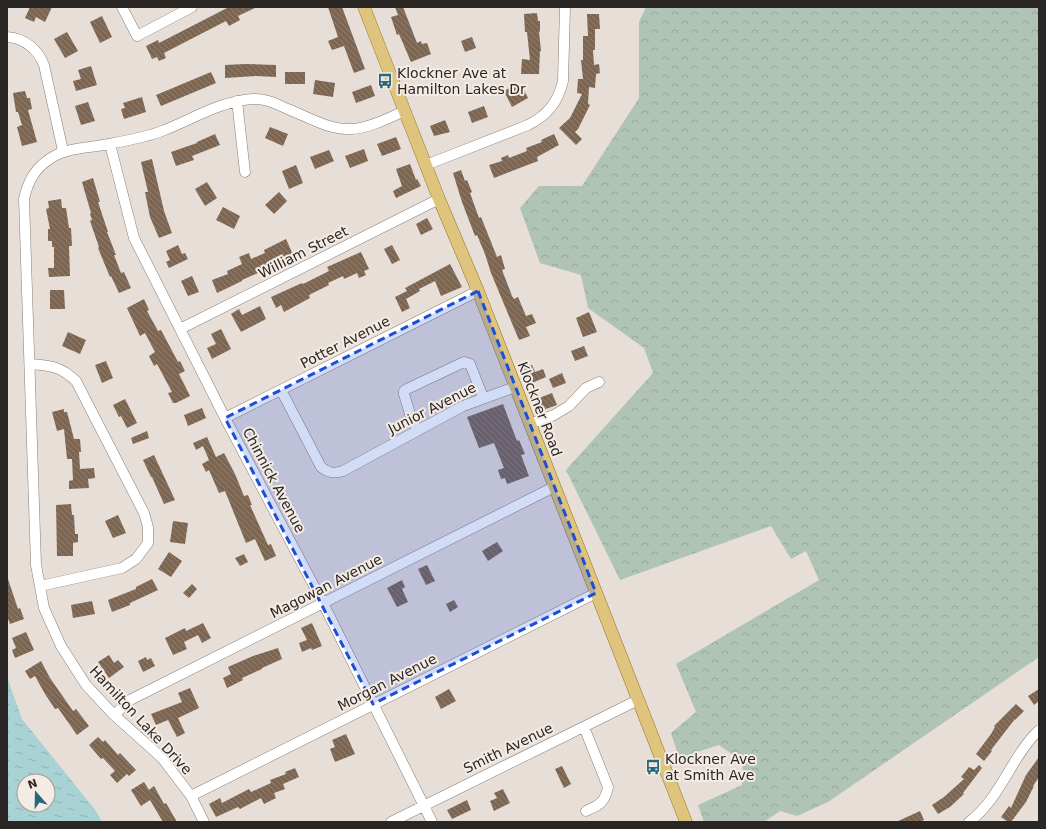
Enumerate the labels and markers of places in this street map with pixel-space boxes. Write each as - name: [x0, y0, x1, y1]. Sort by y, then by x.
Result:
- place label: Klockner Ave at Hamilton Lakes Dr: [397, 65, 526, 97]
- bus stop icon: Klockner Ave at Hamilton Lakes Dr: [376, 72, 394, 90]
- place label: Klockner Ave at Smith Ave: [665, 751, 756, 783]
- bus stop icon: Klockner Ave at Smith Ave: [644, 758, 662, 776]

